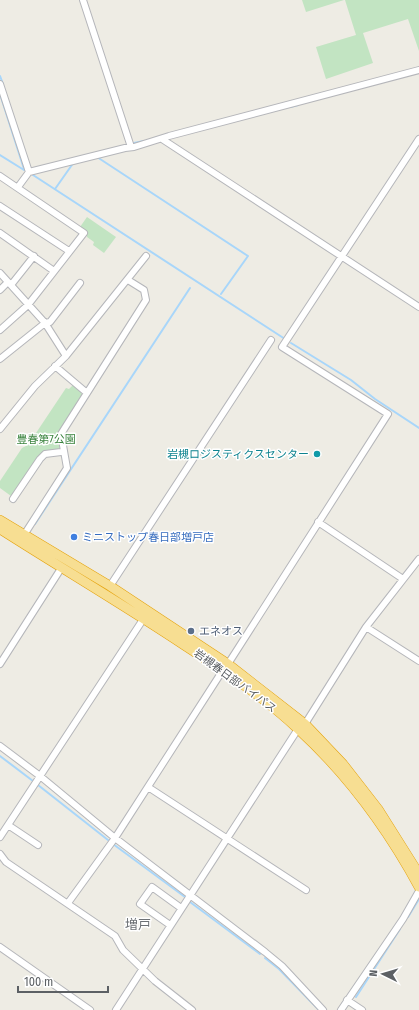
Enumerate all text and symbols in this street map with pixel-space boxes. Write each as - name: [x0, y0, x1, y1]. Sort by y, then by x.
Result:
- park label: 豊春第7公園: [16, 433, 76, 446]
- place label: 岩槻ロジスティクスセンター: [167, 448, 309, 461]
- marker: 岩槻ロジスティクスセンター: [312, 449, 322, 459]
- place label: ミニストップ春日部増戸店: [82, 531, 214, 544]
- marker: ミニストップ春日部増戸店: [69, 532, 79, 542]
- place label: エネオス: [199, 625, 243, 638]
- marker: エネオス: [186, 626, 196, 636]
- street label: 岩槻春日部バイパス: [191, 647, 279, 715]
- district label: 増戸: [125, 917, 151, 932]
- north arrow: [363, 954, 403, 994]
- scale bar: [18, 968, 108, 994]
- text: N: [367, 969, 380, 977]
- text: 100 m: [24, 975, 53, 989]

